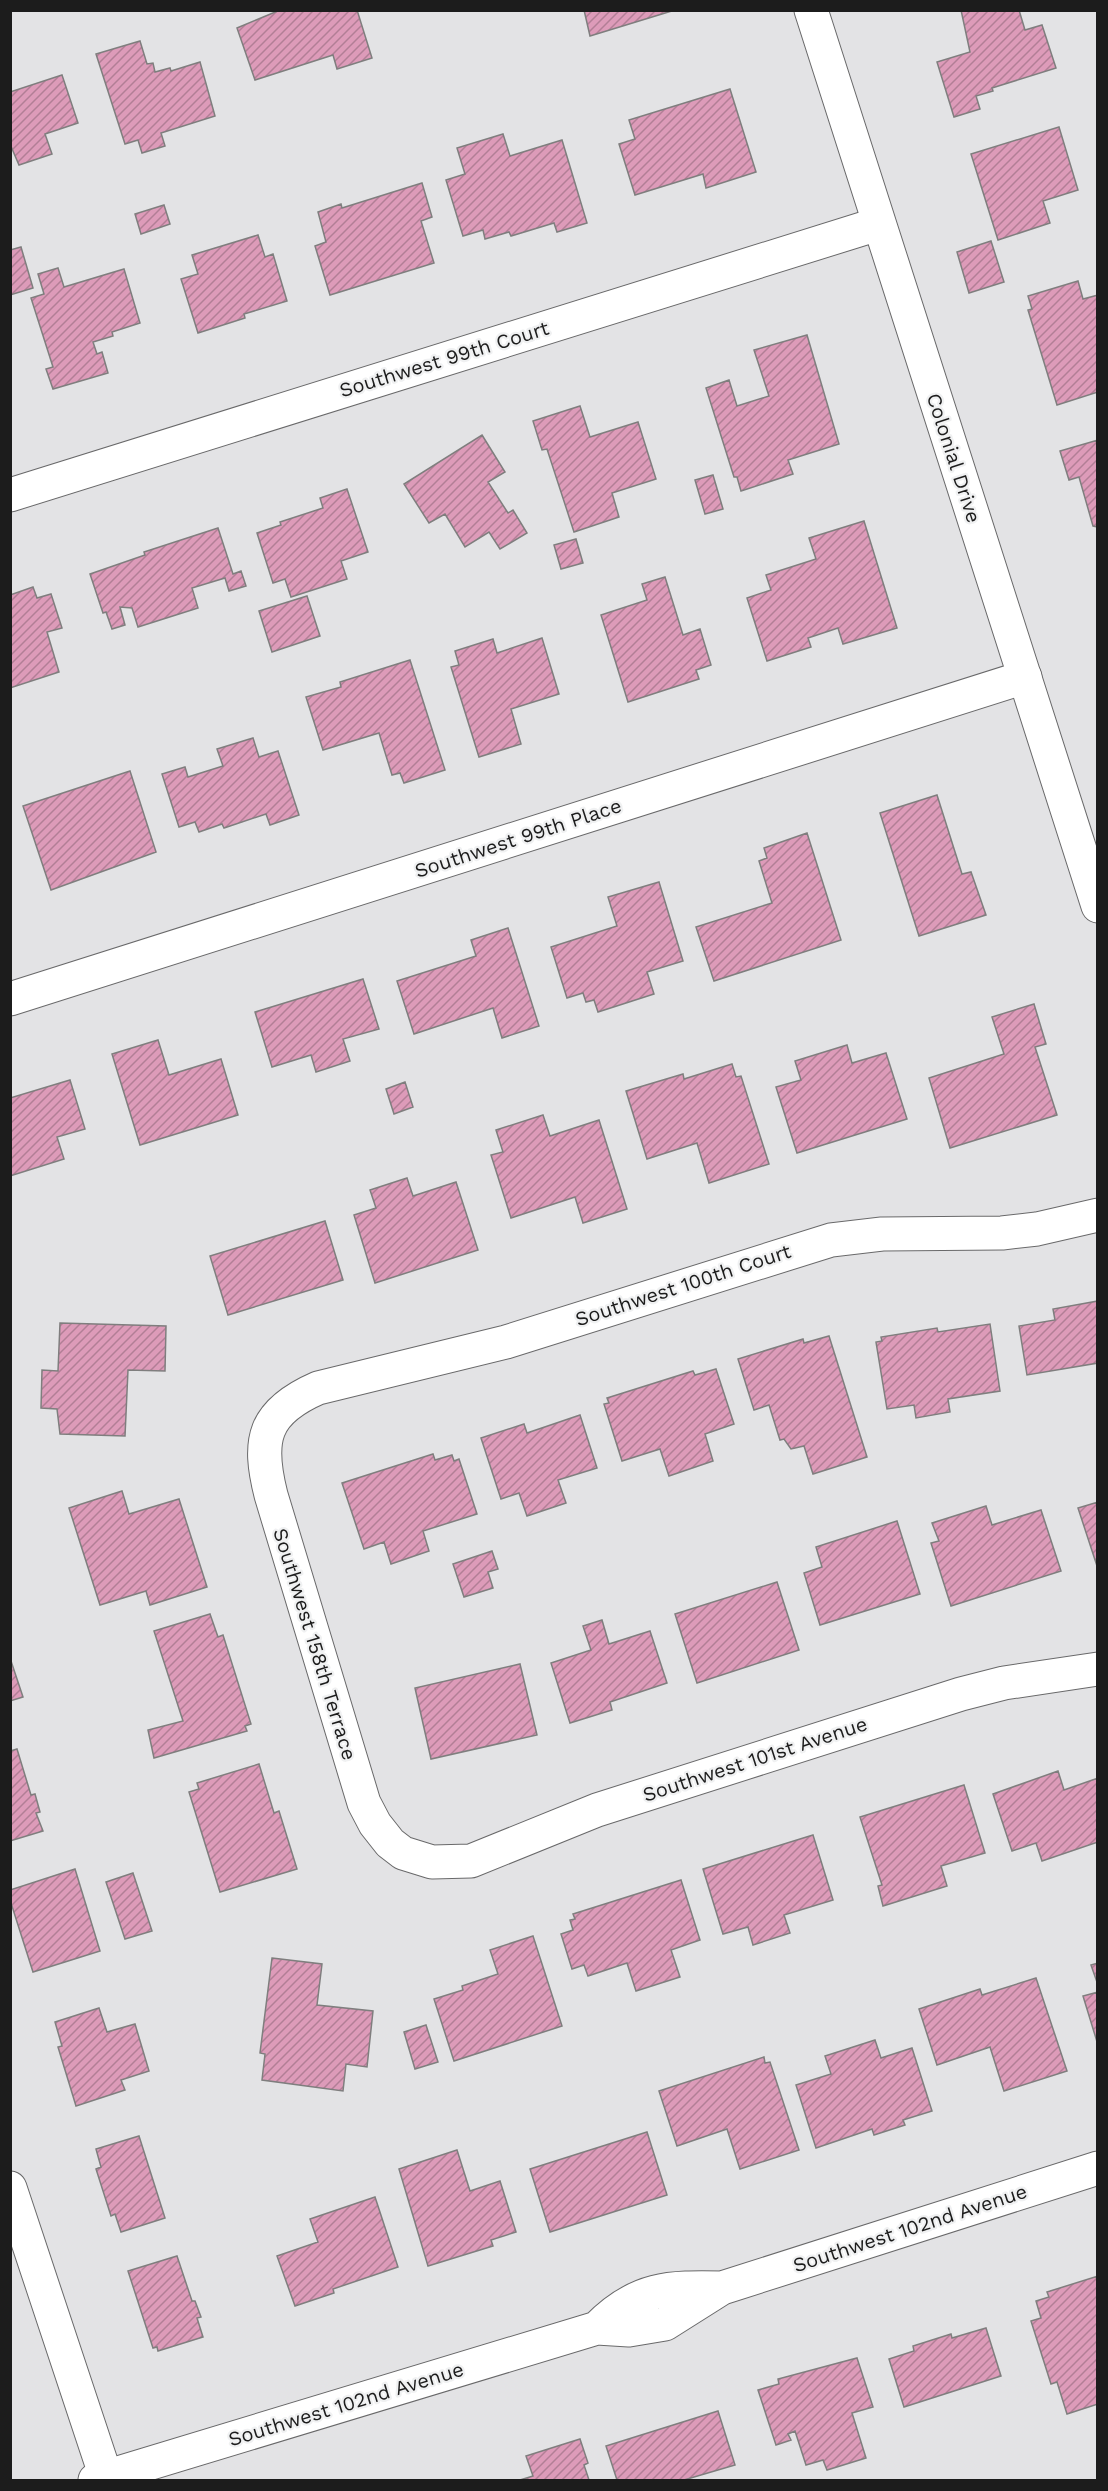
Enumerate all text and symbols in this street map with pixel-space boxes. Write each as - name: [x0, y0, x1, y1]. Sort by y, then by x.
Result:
- street label: Southwest 99th Court: [336, 316, 552, 402]
- street label: Colonial Drive: [922, 390, 986, 526]
- street label: Southwest 99th Place: [412, 793, 624, 883]
- street label: Southwest 100th Court: [572, 1239, 794, 1331]
- street label: Southwest 158th Terrace: [268, 1525, 362, 1763]
- street label: Southwest 101st Avenue: [640, 1711, 870, 1807]
- street label: Southwest 102nd Avenue: [790, 2179, 1030, 2277]
- street label: Southwest 102nd Avenue: [226, 2357, 466, 2451]

